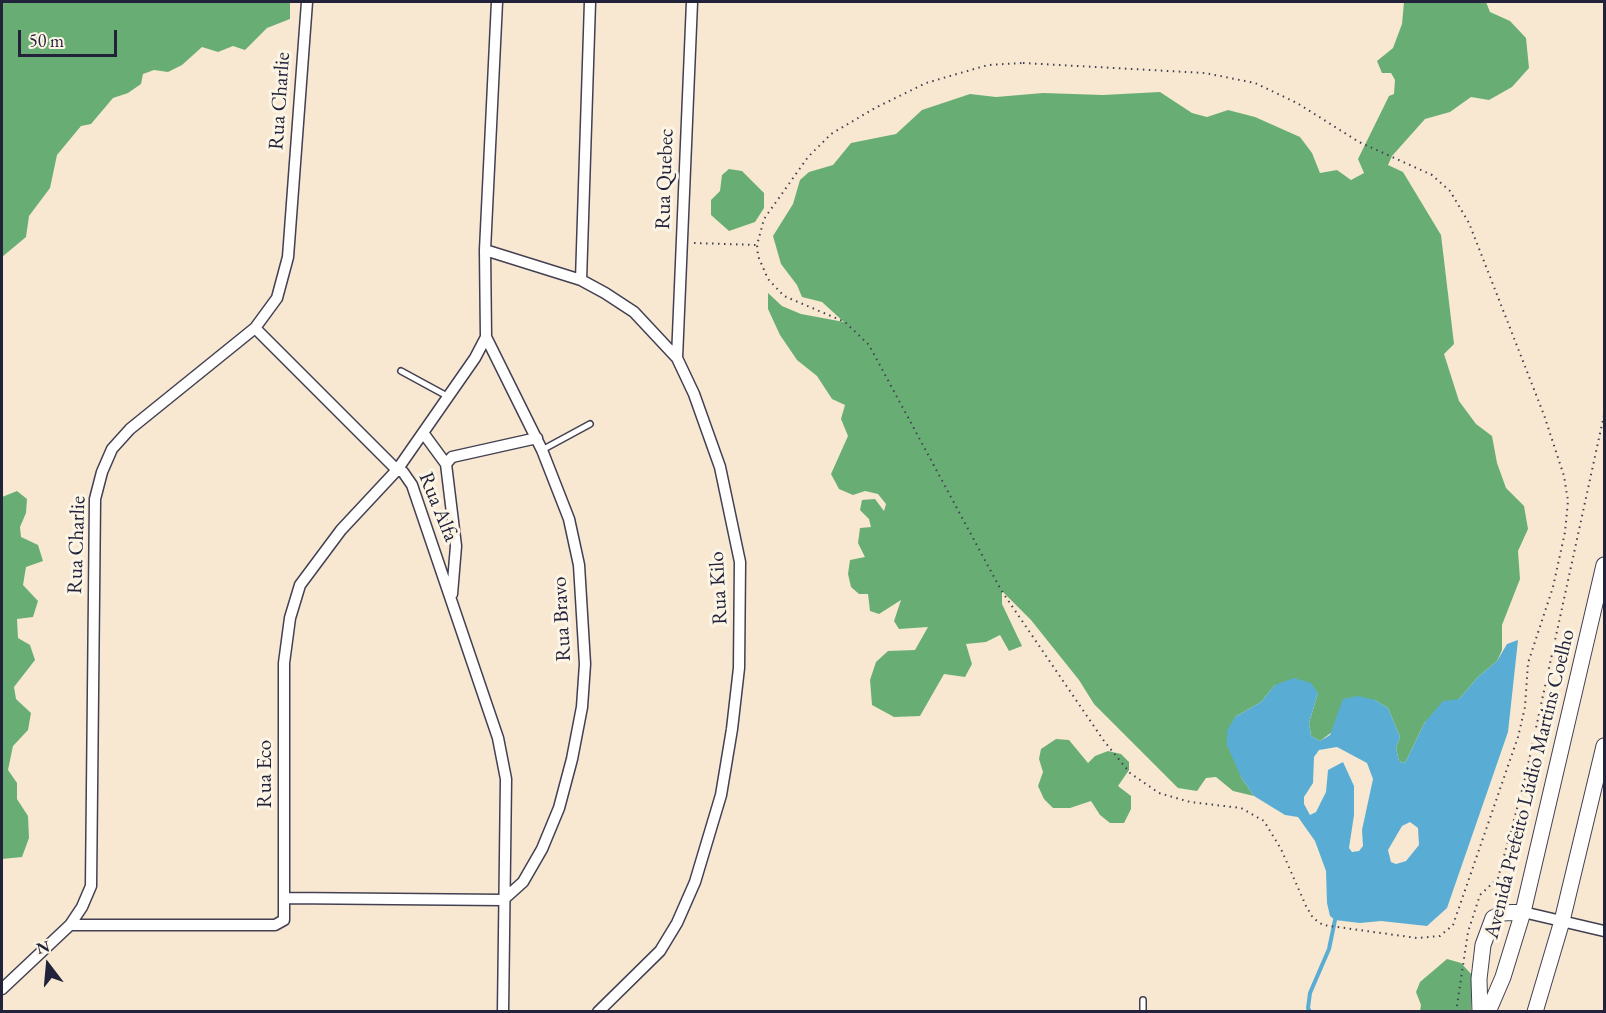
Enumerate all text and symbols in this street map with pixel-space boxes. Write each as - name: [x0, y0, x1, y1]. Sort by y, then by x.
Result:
- scale bar: [21, 18, 120, 56]
- text: 50 m: [29, 29, 64, 52]
- street label: Rua Charlie: [264, 51, 296, 151]
- street label: Rua Quebec: [651, 128, 679, 230]
- street label: Rua Alfa: [413, 469, 463, 545]
- street label: Rua Charlie: [63, 496, 91, 594]
- street label: Rua Kilo: [704, 551, 734, 625]
- street label: Rua Bravo: [547, 576, 577, 662]
- street label: Avenida Prefeito Lúdio Martins Coelho: [1479, 627, 1581, 941]
- street label: Rua Eco: [252, 740, 278, 808]
- north arrow: [18, 935, 78, 995]
- text: N: [34, 935, 52, 959]

